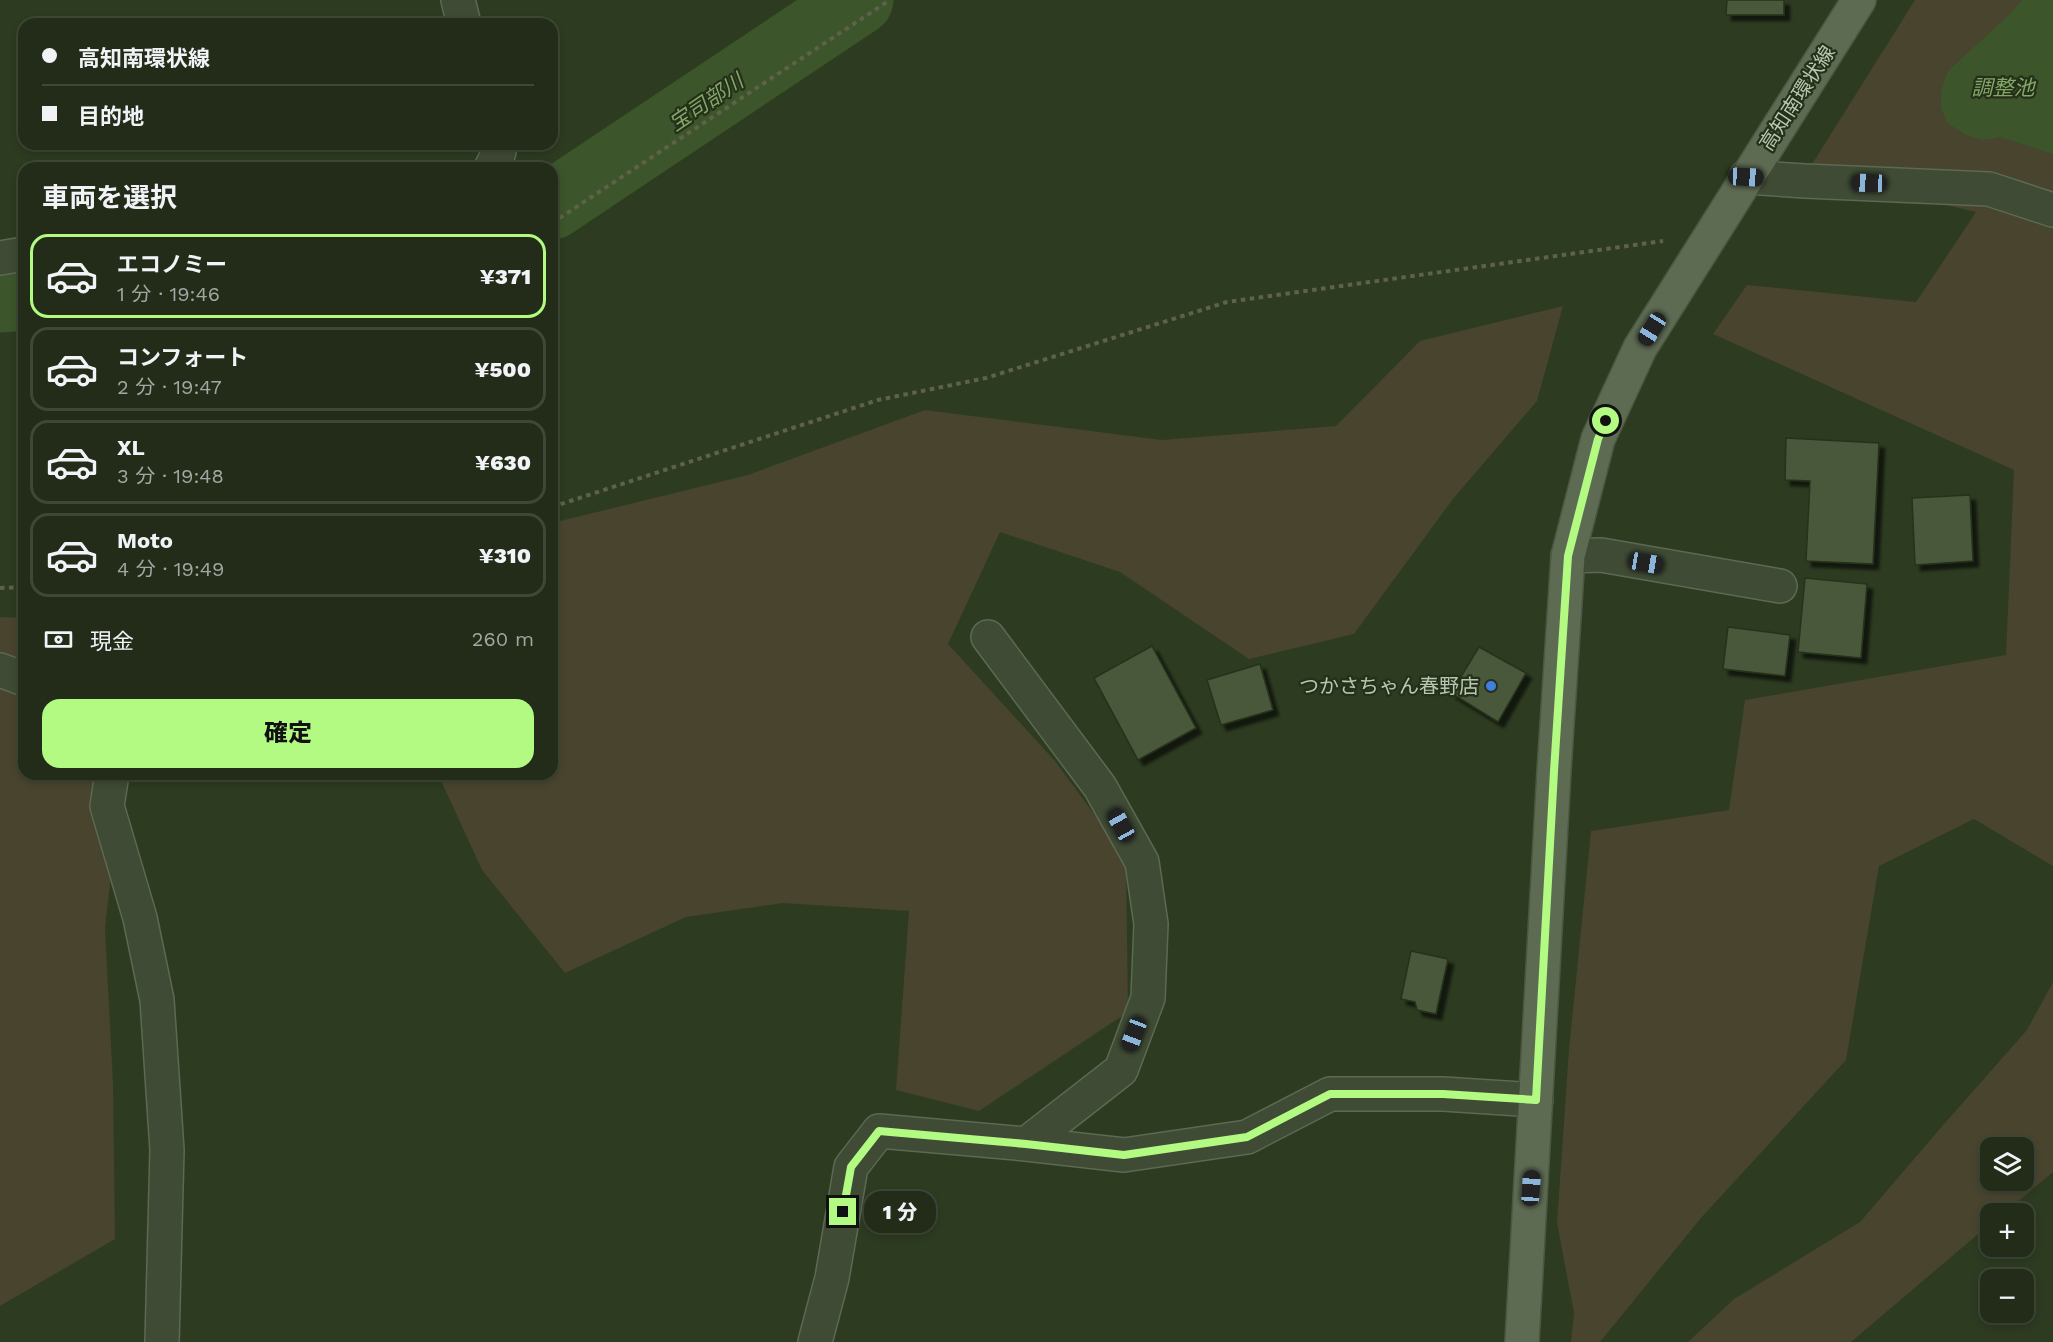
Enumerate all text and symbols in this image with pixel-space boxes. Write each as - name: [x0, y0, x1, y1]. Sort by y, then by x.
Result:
- street label: 高知南環状線: [1754, 41, 1840, 155]
- text: 高知南環状線: [78, 46, 210, 71]
- water label: 宝司部川: [664, 67, 749, 136]
- water label: 調整池: [1972, 75, 2036, 100]
- text: 目的地: [78, 104, 144, 129]
- car: [1728, 167, 1764, 187]
- car: [1851, 173, 1887, 193]
- text: 車両を選択: [42, 182, 177, 214]
- icon: car: [45, 249, 99, 303]
- text: エコノミー: [117, 252, 227, 277]
- text: ¥371: [480, 264, 531, 289]
- text: 1 分 · 19:46: [117, 282, 220, 306]
- car: [1635, 309, 1669, 349]
- icon: car: [45, 342, 99, 396]
- text: コンフォート: [117, 345, 248, 370]
- text: ¥500: [475, 357, 531, 382]
- text: 2 分 · 19:47: [117, 375, 222, 399]
- route start: [1592, 407, 1619, 434]
- icon: car: [45, 435, 99, 489]
- text: XL: [117, 435, 145, 460]
- text: ¥630: [475, 450, 531, 475]
- text: 3 分 · 19:48: [117, 464, 224, 488]
- icon: car: [45, 528, 99, 582]
- text: Moto: [117, 528, 173, 553]
- text: ¥310: [479, 543, 531, 568]
- car: [1627, 551, 1665, 575]
- text: 4 分 · 19:49: [117, 557, 224, 581]
- icon: cash: [42, 623, 75, 656]
- text: 260 m: [472, 627, 534, 651]
- text: 現金: [90, 629, 134, 654]
- place label: つかさちゃん春野店: [1299, 674, 1479, 698]
- marker: つかさちゃん春野店: [1484, 679, 1498, 693]
- button: 確定: [42, 699, 534, 768]
- car: [1104, 805, 1138, 845]
- car: [1119, 1014, 1149, 1054]
- map controls: [1980, 1137, 2034, 1323]
- button: layers: [1980, 1137, 2034, 1191]
- car: [1521, 1169, 1541, 1207]
- callout: 1 分: [864, 1191, 936, 1233]
- route end: [829, 1198, 856, 1225]
- text: 1 分: [883, 1200, 917, 1224]
- button: +: [1980, 1203, 2034, 1257]
- button: −: [1980, 1269, 2034, 1323]

